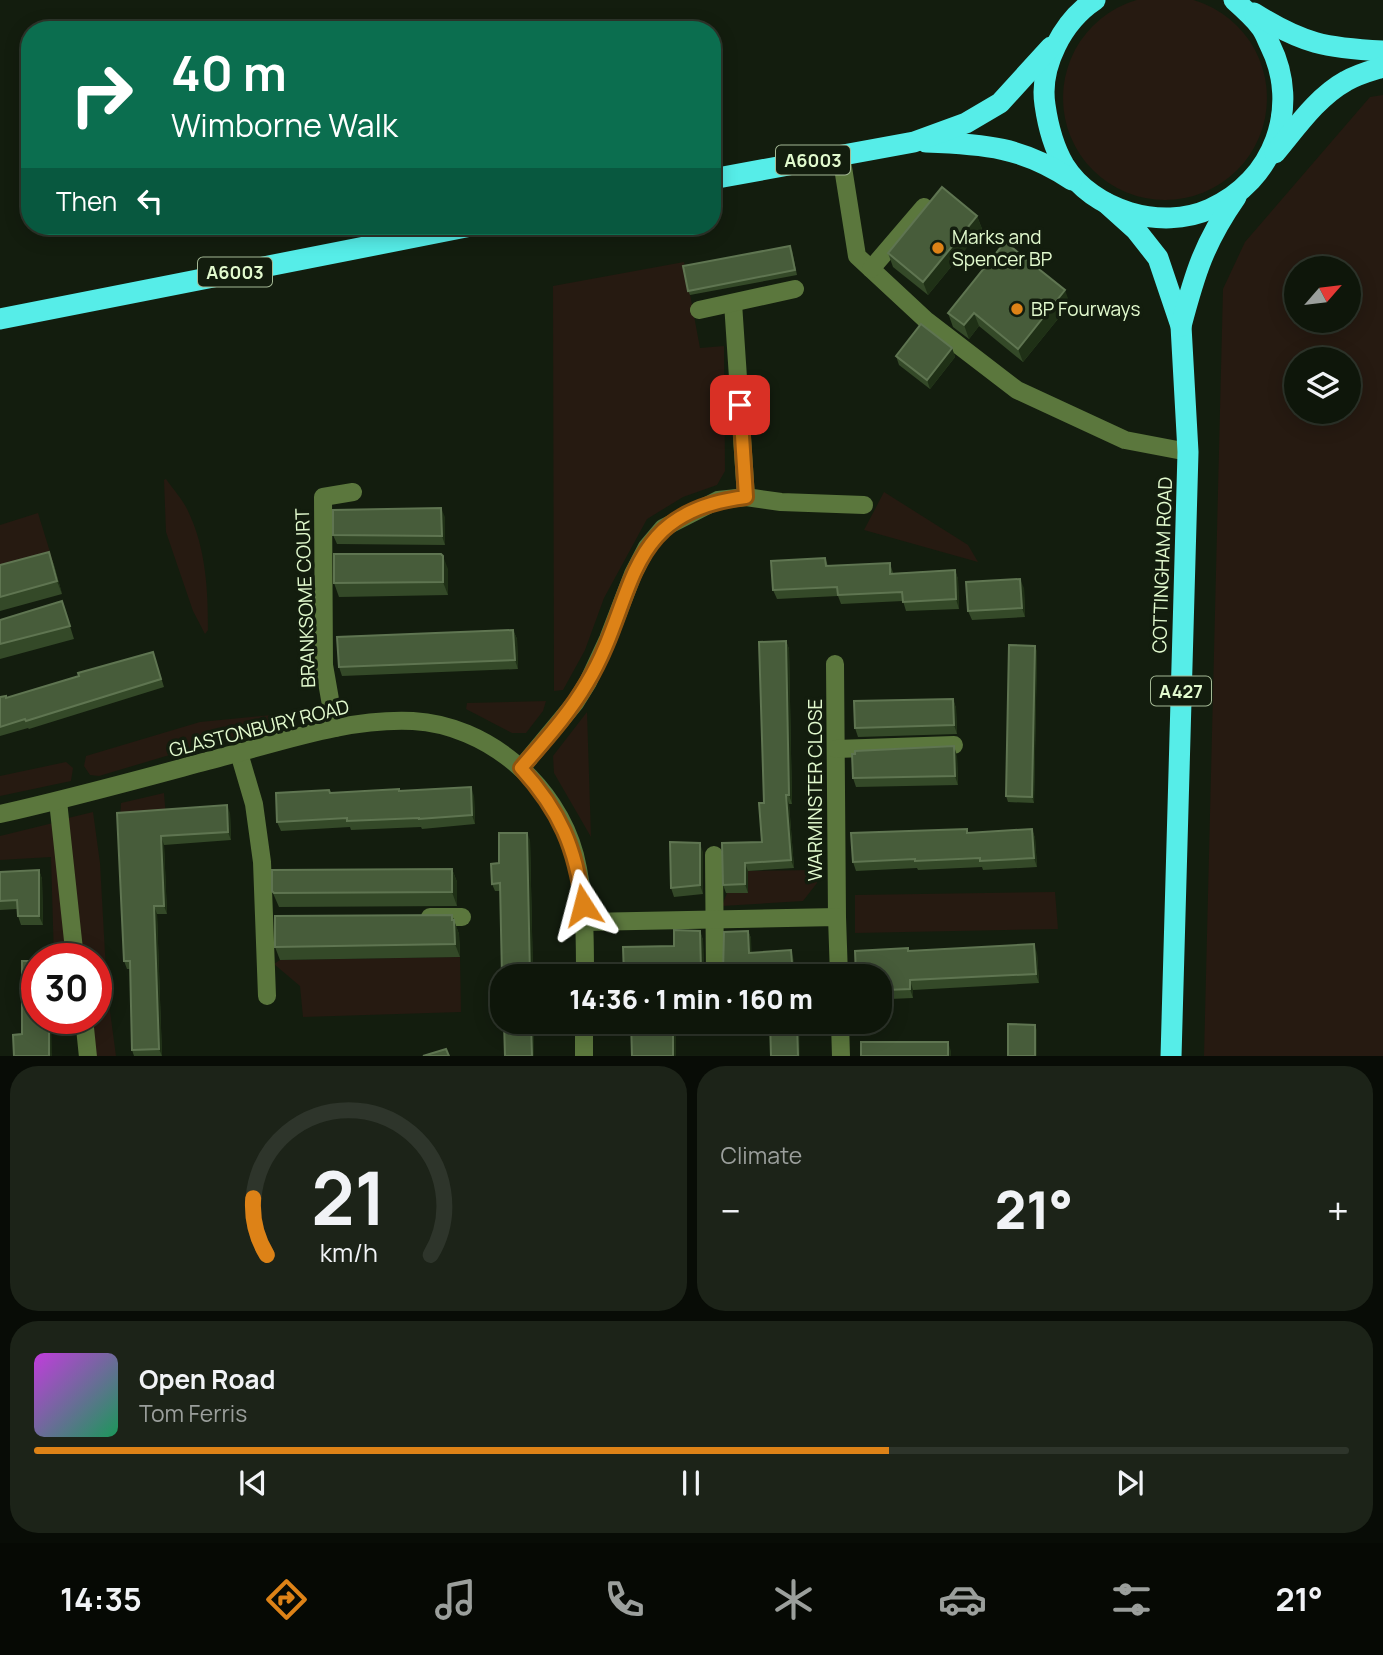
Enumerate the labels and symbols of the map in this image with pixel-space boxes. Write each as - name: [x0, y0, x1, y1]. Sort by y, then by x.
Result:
- road number: A6003: [776, 146, 850, 174]
- place label: Marks and Spencer BP: [952, 224, 1052, 272]
- marker: Marks and Spencer BP: [930, 240, 946, 256]
- north arrow: [1284, 256, 1362, 332]
- road number: A6003: [198, 258, 272, 286]
- place label: BP Fourways: [1031, 296, 1141, 322]
- marker: BP Fourways: [1009, 301, 1025, 317]
- pin: [710, 375, 770, 435]
- street label: COTTINGHAM ROAD: [1146, 476, 1178, 654]
- street label: BRANKSOME COURT: [289, 507, 321, 688]
- road number: A427: [1151, 676, 1211, 706]
- street label: GLASTONBURY ROAD: [166, 693, 352, 763]
- street label: WARMINSTER CLOSE: [802, 699, 828, 881]
- position arrow: [546, 868, 620, 942]
- speed limit sign: 30: [21, 943, 112, 1034]

